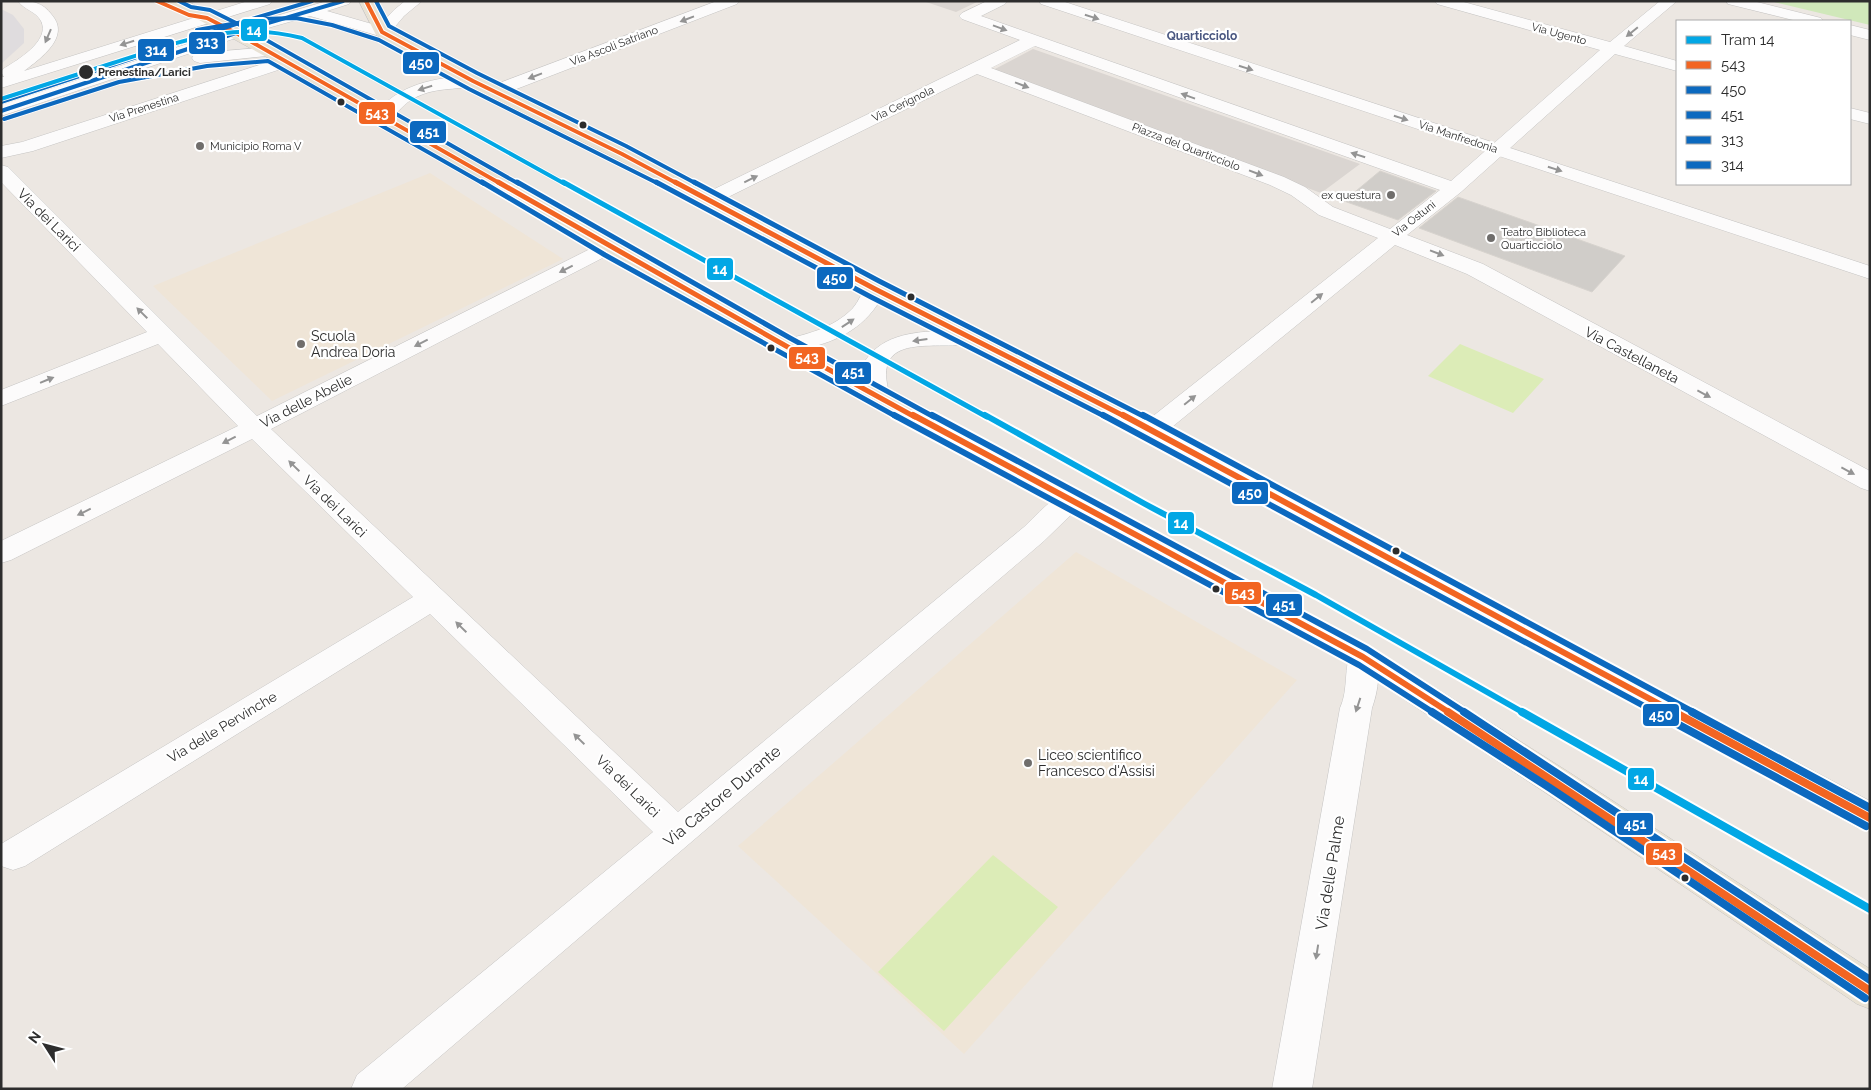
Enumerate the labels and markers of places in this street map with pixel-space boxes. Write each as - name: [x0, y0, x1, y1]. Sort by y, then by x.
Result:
- marker: Prenestina/Larici: [77, 63, 95, 81]
- place label: Prenestina/Larici: [98, 66, 191, 79]
- unlabelled marker: [336, 97, 346, 107]
- unlabelled marker: [578, 120, 588, 130]
- marker: Municipio Roma V: [194, 140, 206, 152]
- place label: Municipio Roma V: [210, 140, 302, 153]
- place label: ex questura: [1321, 189, 1381, 202]
- marker: ex questura: [1385, 189, 1397, 201]
- place label: Teatro Biblioteca Quarticciolo: [1501, 226, 1586, 252]
- marker: Teatro Biblioteca Quarticciolo: [1485, 232, 1497, 244]
- unlabelled marker: [906, 292, 916, 302]
- place label: Scuola Andrea Doria: [311, 328, 395, 360]
- marker: Scuola Andrea Doria: [295, 338, 307, 350]
- unlabelled marker: [766, 343, 776, 353]
- unlabelled marker: [1391, 546, 1401, 556]
- unlabelled marker: [1211, 584, 1221, 594]
- place label: Liceo scientifico Francesco d'Assisi: [1038, 747, 1155, 779]
- marker: Liceo scientifico Francesco d'Assisi: [1022, 757, 1034, 769]
- unlabelled marker: [1680, 873, 1690, 883]

